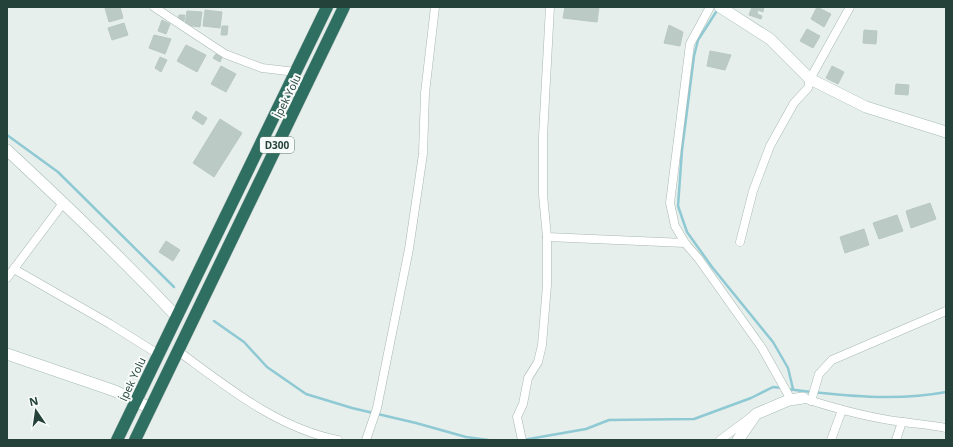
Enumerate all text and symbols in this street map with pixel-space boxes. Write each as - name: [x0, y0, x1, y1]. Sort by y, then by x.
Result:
- street label: İpek Yolu: [270, 72, 304, 120]
- road number: D300: [260, 137, 294, 153]
- street label: İpek Yolu: [115, 355, 149, 403]
- north arrow: [16, 391, 56, 431]
- text: N: [28, 392, 40, 409]

